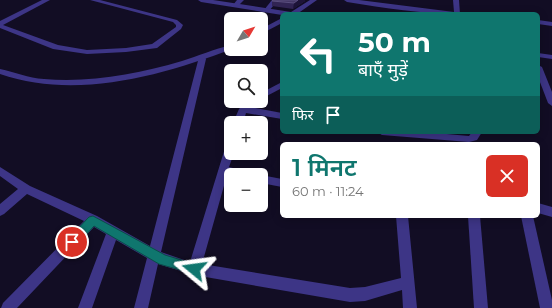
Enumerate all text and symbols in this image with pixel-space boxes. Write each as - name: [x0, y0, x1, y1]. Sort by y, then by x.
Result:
- north arrow: [224, 12, 268, 56]
- map controls: [224, 12, 268, 212]
- text: 50 m: [358, 25, 431, 59]
- icon: left: [292, 28, 344, 80]
- text: बाएँ मुड़ें: [358, 59, 408, 81]
- button: search: [224, 64, 268, 108]
- icon: arrive: [322, 104, 344, 126]
- text: फिर: [292, 105, 314, 124]
- button: +: [224, 116, 268, 160]
- text: 1 मिनट: [292, 153, 357, 182]
- button: close: [486, 155, 528, 197]
- button: −: [224, 168, 268, 212]
- text: 60 m · 11:24: [292, 183, 364, 199]
- pin: [55, 225, 89, 259]
- icon: arrive: [61, 231, 83, 253]
- position arrow: [173, 248, 215, 290]

